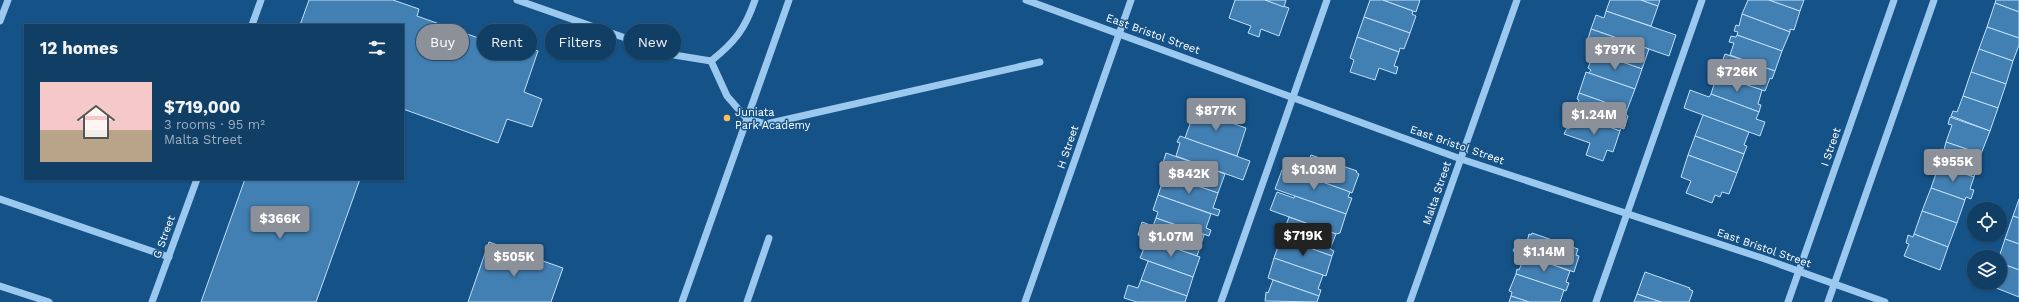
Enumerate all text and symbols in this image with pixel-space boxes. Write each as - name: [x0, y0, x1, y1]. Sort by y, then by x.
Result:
- street label: East Bristol Street: [1104, 11, 1202, 57]
- chip: Buy: [416, 24, 469, 60]
- chip: Rent: [477, 24, 537, 60]
- chip: Filters: [545, 24, 616, 60]
- chip: New: [624, 24, 681, 60]
- icon: filters: [366, 37, 388, 59]
- pin: $797K: [1587, 37, 1643, 71]
- text: 12 homes: [40, 38, 118, 58]
- text: $797K: [1595, 42, 1635, 57]
- pin: $726K: [1709, 59, 1765, 93]
- text: $726K: [1716, 64, 1758, 79]
- text: $719,000: [164, 97, 241, 117]
- icon: home: [72, 98, 120, 146]
- pin: $877K: [1188, 98, 1244, 132]
- pin: $1.24M: [1561, 102, 1627, 136]
- text: $877K: [1196, 103, 1236, 118]
- place label: Juniata Park Academy: [735, 106, 811, 132]
- text: $1.24M: [1571, 107, 1617, 122]
- marker: Juniata Park Academy: [722, 113, 732, 123]
- text: 3 rooms · 95 m²: [164, 117, 265, 132]
- street label: H Street: [1055, 123, 1082, 170]
- street label: East Bristol Street: [1408, 123, 1506, 167]
- street label: I Street: [1818, 126, 1844, 168]
- text: Malta Street: [164, 132, 242, 147]
- pin: $955K: [1925, 149, 1981, 183]
- text: $955K: [1933, 154, 1973, 169]
- pin: $1.03M: [1281, 157, 1347, 191]
- street label: Malta Street: [1420, 159, 1454, 226]
- pin: $842K: [1161, 161, 1217, 195]
- text: $1.03M: [1291, 162, 1337, 177]
- text: $842K: [1168, 166, 1210, 181]
- map controls: [1967, 202, 2007, 290]
- button: locate: [1967, 202, 2007, 242]
- pin: $366K: [252, 206, 308, 240]
- text: $366K: [259, 211, 301, 226]
- street label: G Street: [150, 213, 178, 260]
- pin: $719K: [1275, 223, 1331, 257]
- pin: $1.07M: [1138, 224, 1204, 258]
- street label: East Bristol Street: [1715, 226, 1813, 270]
- text: $719K: [1284, 228, 1322, 243]
- text: $1.07M: [1148, 229, 1194, 244]
- pin: $1.14M: [1511, 239, 1577, 273]
- pin: $505K: [486, 244, 542, 278]
- text: $1.14M: [1523, 244, 1565, 259]
- text: $505K: [494, 249, 534, 264]
- button: layers: [1967, 250, 2007, 290]

